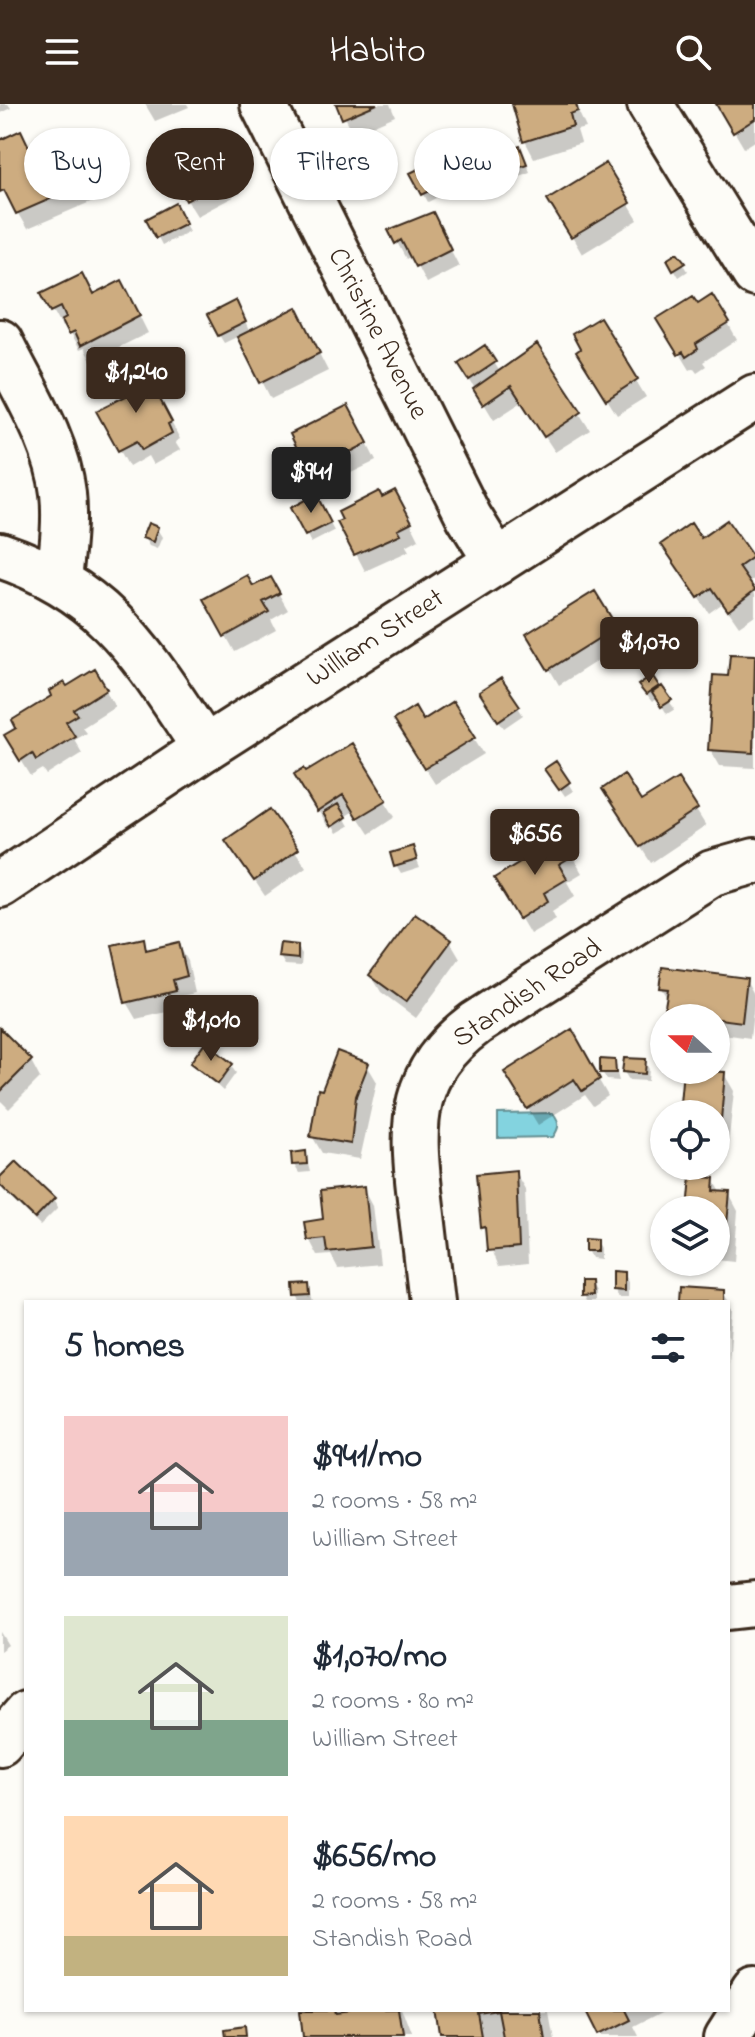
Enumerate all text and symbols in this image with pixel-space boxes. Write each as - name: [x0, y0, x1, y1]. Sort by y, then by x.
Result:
- text: Habito: [329, 26, 426, 79]
- icon: menu: [40, 30, 84, 74]
- icon: search: [671, 30, 715, 74]
- chip: Buy: [24, 128, 130, 200]
- chip: Rent: [146, 128, 254, 200]
- chip: Filters: [270, 128, 398, 200]
- chip: New: [414, 128, 520, 200]
- street label: Christine Avenue: [316, 241, 438, 428]
- pin: $1,240: [71, 347, 201, 415]
- text: $1,240: [104, 354, 168, 392]
- pin: $941: [264, 447, 358, 515]
- text: $941: [290, 454, 332, 492]
- street label: William Street: [299, 579, 453, 699]
- pin: $1,070: [584, 617, 714, 685]
- text: $1,070: [618, 624, 680, 662]
- pin: $656: [488, 809, 582, 877]
- text: $656: [508, 816, 562, 854]
- street label: Standish Road: [445, 929, 611, 1059]
- pin: $1,010: [146, 995, 276, 1063]
- text: $1,010: [181, 1002, 241, 1040]
- north arrow: [650, 1004, 730, 1084]
- map controls: [650, 1004, 730, 1276]
- button: locate: [650, 1100, 730, 1180]
- button: layers: [650, 1196, 730, 1276]
- text: 5 homes: [64, 1323, 185, 1373]
- icon: filters: [646, 1326, 690, 1370]
- text: $941/mo: [312, 1433, 422, 1483]
- icon: home: [128, 1448, 224, 1544]
- text: 2 rooms · 58 m²: [312, 1483, 478, 1521]
- text: William Street: [312, 1521, 458, 1559]
- text: $1,070/mo: [312, 1633, 447, 1683]
- icon: home: [128, 1648, 224, 1744]
- text: 2 rooms · 80 m²: [312, 1683, 474, 1721]
- text: William Street: [312, 1721, 458, 1759]
- text: $656/mo: [312, 1833, 437, 1883]
- icon: home: [128, 1848, 224, 1944]
- text: 2 rooms · 58 m²: [312, 1883, 478, 1921]
- text: Standish Road: [312, 1921, 472, 1959]

